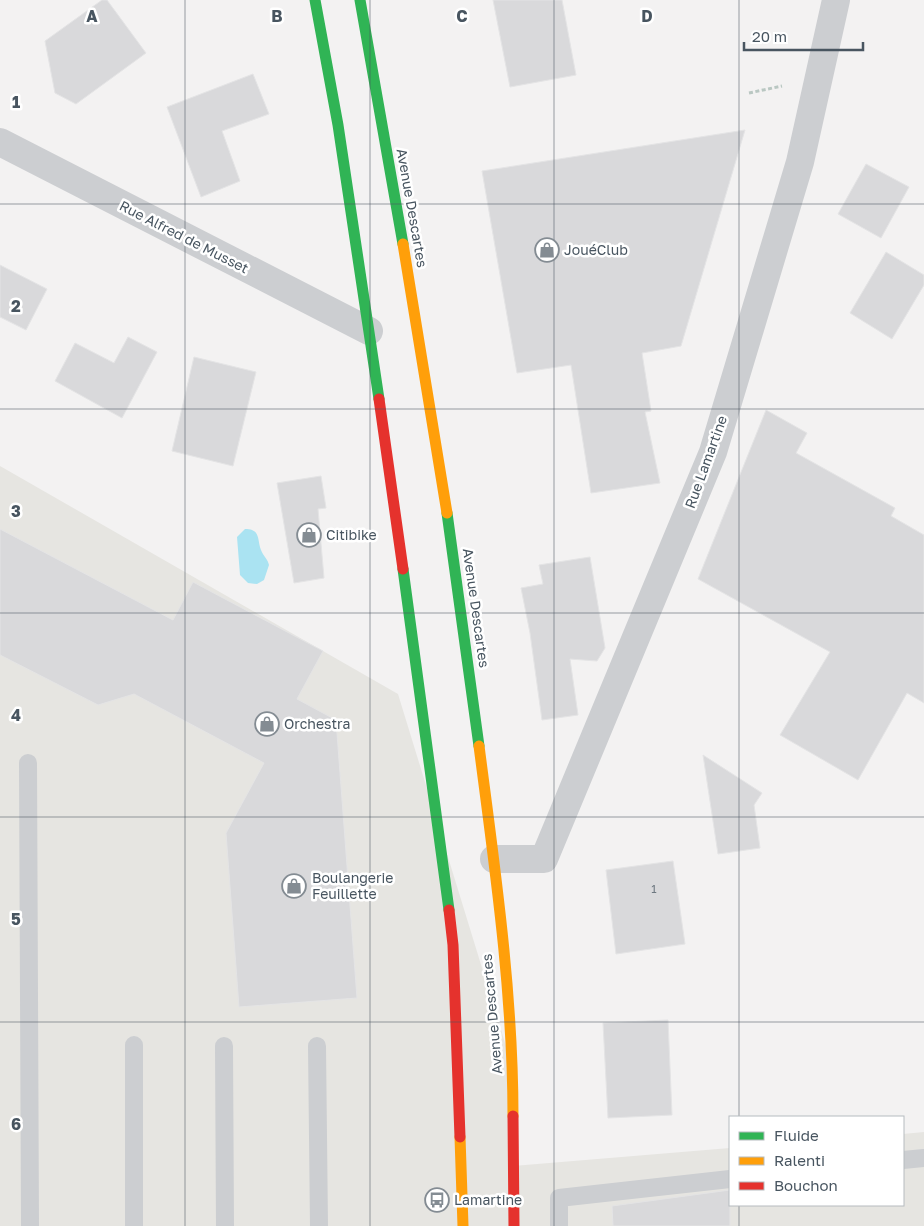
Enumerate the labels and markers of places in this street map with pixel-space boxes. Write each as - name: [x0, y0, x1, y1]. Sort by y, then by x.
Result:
- shop icon: JouéClub: [534, 237, 560, 263]
- place label: JouéClub: [564, 241, 628, 258]
- shop icon: Citibike: [296, 522, 322, 548]
- place label: Citibike: [326, 526, 377, 543]
- shop icon: Orchestra: [254, 711, 280, 737]
- place label: Orchestra: [284, 715, 350, 732]
- place label: Boulangerie Feuillette: [312, 869, 393, 902]
- shop icon: Boulangerie Feuillette: [281, 873, 307, 899]
- bus stop icon: Lamartine: [424, 1187, 450, 1213]
- place label: Lamartine: [454, 1191, 522, 1208]

